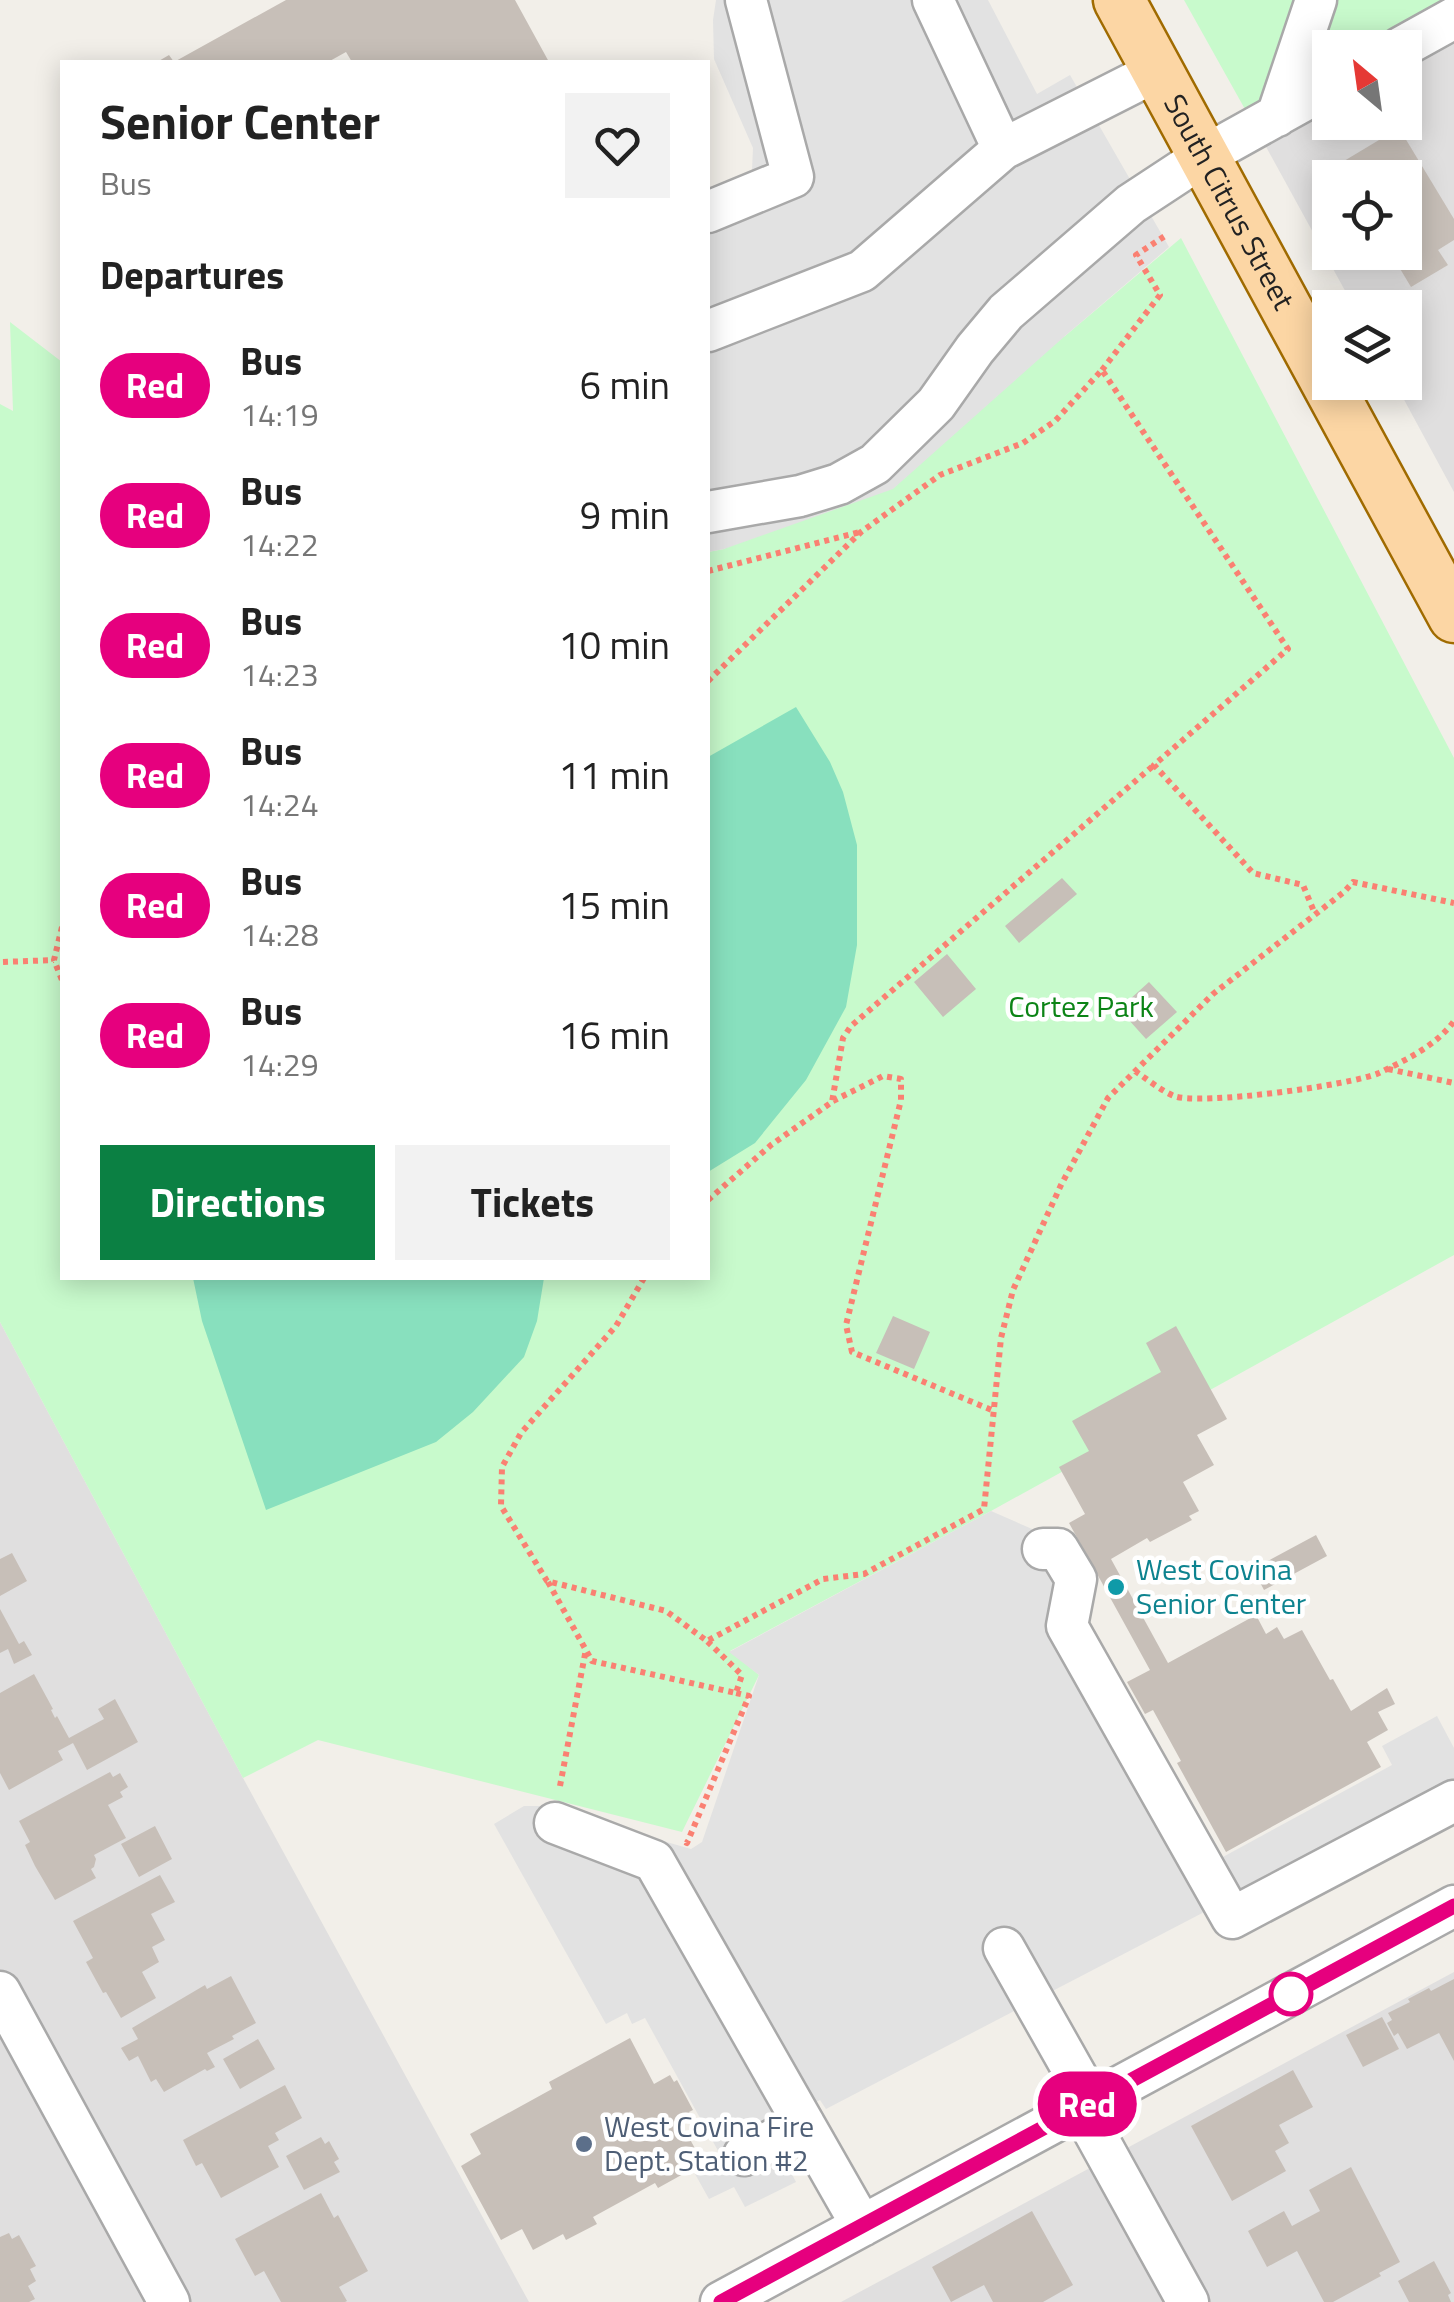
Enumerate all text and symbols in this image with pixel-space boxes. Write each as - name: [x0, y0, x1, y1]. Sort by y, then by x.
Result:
- north arrow: [1312, 30, 1422, 140]
- map controls: [1312, 30, 1422, 400]
- text: Senior Center: [100, 85, 380, 158]
- street label: South Citrus Street: [1152, 86, 1307, 318]
- button: heart: [565, 93, 670, 198]
- text: Bus: [100, 159, 152, 207]
- button: locate: [1312, 160, 1422, 270]
- text: Departures: [100, 246, 284, 304]
- button: layers: [1312, 290, 1422, 400]
- text: Bus: [240, 332, 302, 390]
- text: 6 min: [580, 356, 670, 414]
- text: Red: [126, 358, 184, 412]
- text: 14:19: [240, 390, 319, 438]
- text: Bus: [240, 462, 302, 520]
- text: 9 min: [580, 486, 670, 544]
- text: Red: [126, 488, 184, 542]
- text: 14:22: [240, 520, 319, 568]
- text: Bus: [240, 592, 302, 650]
- text: 10 min: [559, 616, 670, 674]
- text: Red: [126, 618, 184, 672]
- text: 14:23: [240, 650, 319, 698]
- text: Bus: [240, 722, 302, 780]
- text: 11 min: [559, 746, 670, 804]
- text: Red: [126, 748, 184, 802]
- text: 14:24: [240, 780, 319, 828]
- text: Bus: [240, 852, 302, 910]
- text: 15 min: [559, 876, 670, 934]
- text: Red: [126, 878, 184, 932]
- text: 14:28: [240, 910, 319, 958]
- text: Bus: [240, 982, 302, 1040]
- park label: Cortez Park: [1008, 983, 1154, 1029]
- text: 16 min: [559, 1006, 670, 1064]
- text: Red: [126, 1008, 184, 1062]
- text: 14:29: [240, 1040, 319, 1088]
- button: Directions: [100, 1145, 375, 1260]
- button: Tickets: [395, 1145, 670, 1260]
- place label: West Covina Senior Center: [1136, 1546, 1306, 1626]
- marker: West Covina Senior Center: [1105, 1576, 1127, 1598]
- unlabelled marker: [1270, 1973, 1312, 2015]
- line badge: Red: [1030, 2072, 1144, 2136]
- text: Red: [1058, 2077, 1116, 2131]
- place label: West Covina Fire Dept. Station #2: [604, 2103, 814, 2183]
- marker: West Covina Fire Dept. Station #2: [573, 2133, 595, 2155]

